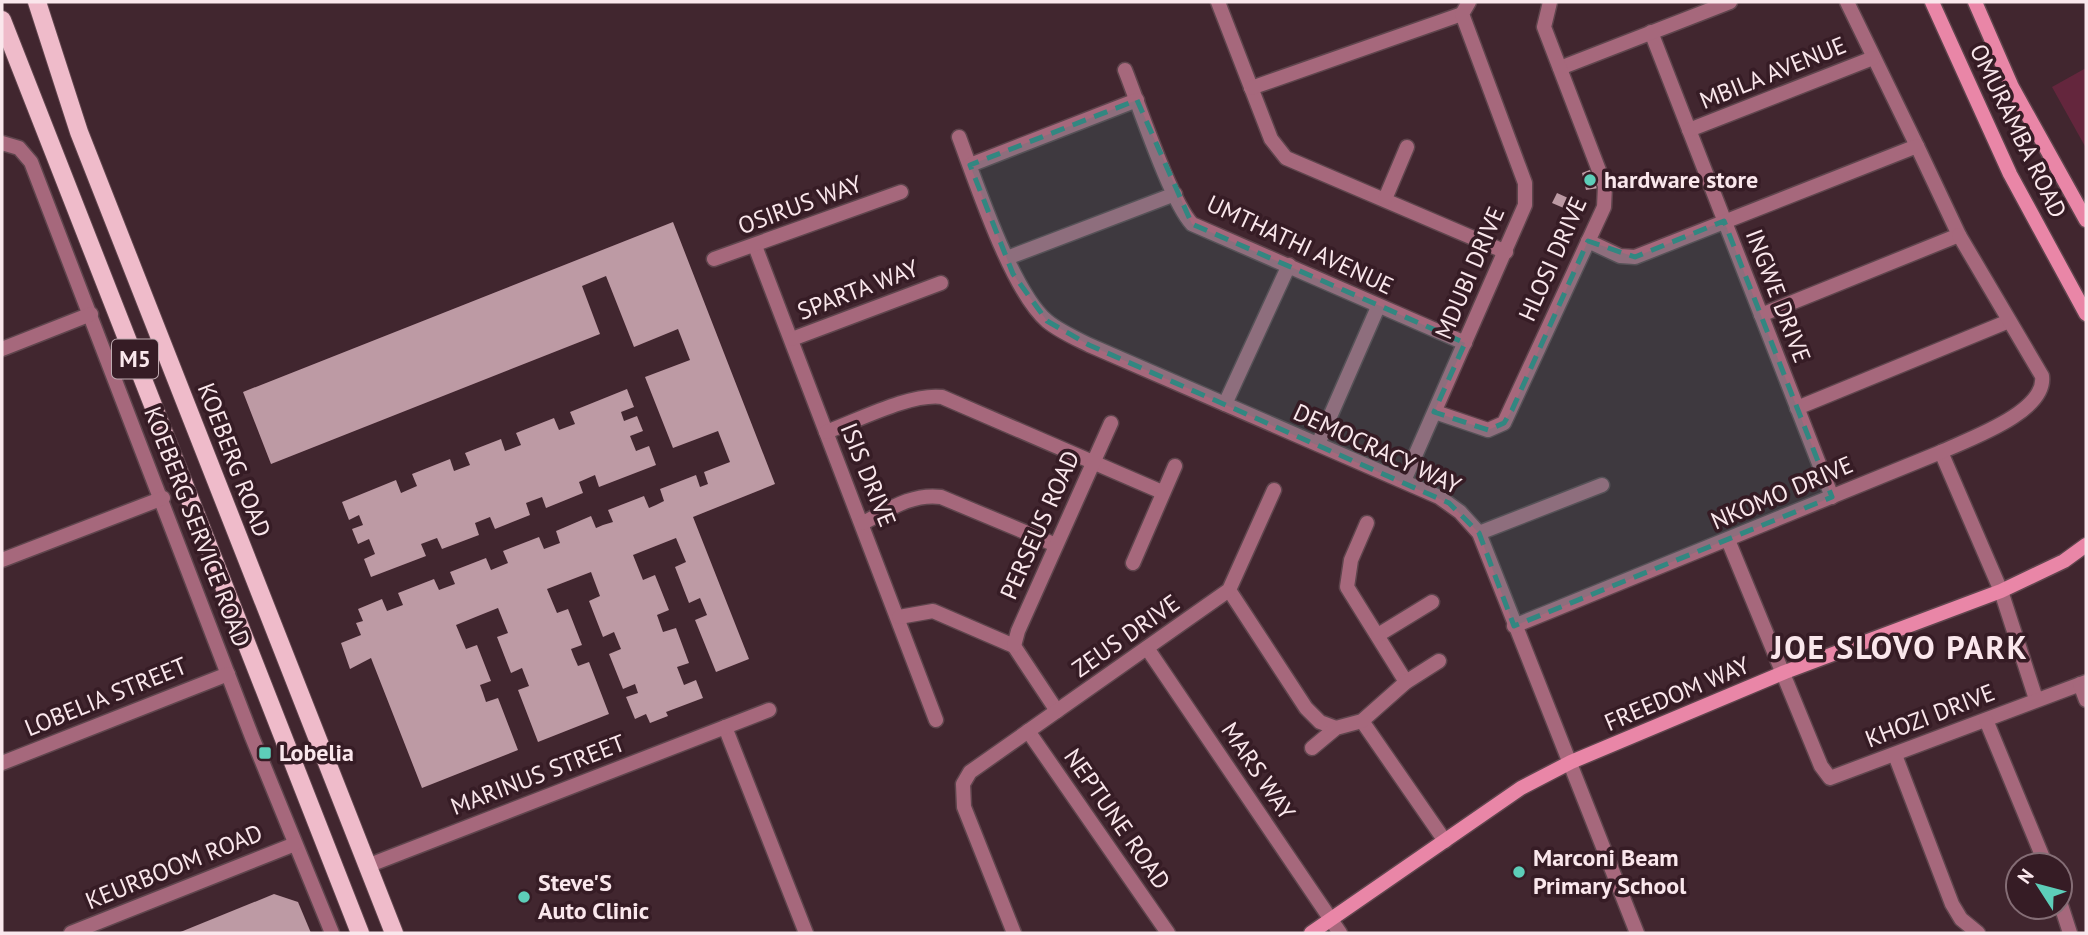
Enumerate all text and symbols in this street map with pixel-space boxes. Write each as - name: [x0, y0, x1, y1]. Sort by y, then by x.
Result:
- street label: MBILA AVENUE: [1695, 29, 1851, 116]
- street label: OMURAMBA ROAD: [1963, 39, 2074, 223]
- place label: hardware store: [1604, 164, 1758, 195]
- street label: OSIRUS WAY: [734, 168, 867, 241]
- marker: hardware store: [1582, 172, 1598, 188]
- street label: UMTHATHI AVENUE: [1202, 188, 1399, 301]
- street label: HLOSI DRIVE: [1511, 192, 1594, 326]
- street label: MDUBI DRIVE: [1428, 202, 1511, 344]
- street label: INGWE DRIVE: [1739, 225, 1818, 367]
- street label: SPARTA WAY: [793, 252, 923, 327]
- road number: M5: [112, 340, 158, 378]
- street label: KOEBERG ROAD: [191, 378, 278, 541]
- street label: DEMOCRACY WAY: [1288, 396, 1466, 501]
- street label: KOEBERG SERVICE ROAD: [137, 402, 258, 651]
- street label: ISIS DRIVE: [834, 418, 903, 531]
- street label: PERSEUS ROAD: [993, 446, 1086, 604]
- street label: NKOMO DRIVE: [1706, 449, 1857, 536]
- street label: ZEUS DRIVE: [1066, 587, 1185, 684]
- district label: JOE SLOVO PARK: [1770, 626, 2029, 668]
- street label: FREEDOM WAY: [1600, 649, 1755, 738]
- street label: LOBELIA STREET: [20, 650, 192, 743]
- street label: KHOZI DRIVE: [1861, 677, 1999, 754]
- street label: MARS WAY: [1215, 716, 1303, 826]
- street label: MARINUS STREET: [446, 727, 630, 822]
- place label: Lobelia: [279, 737, 354, 768]
- street label: NEPTUNE ROAD: [1057, 742, 1177, 895]
- marker: Lobelia: [257, 745, 273, 761]
- street label: KEURBOOM ROAD: [81, 817, 267, 916]
- place label: Marconi Beam Primary School: [1533, 842, 1687, 901]
- north arrow: [2004, 851, 2074, 921]
- marker: Marconi Beam Primary School: [1511, 864, 1527, 880]
- text: N: [2012, 864, 2039, 888]
- place label: Steve'S Auto Clinic: [538, 867, 649, 926]
- marker: Steve'S Auto Clinic: [516, 889, 532, 905]

